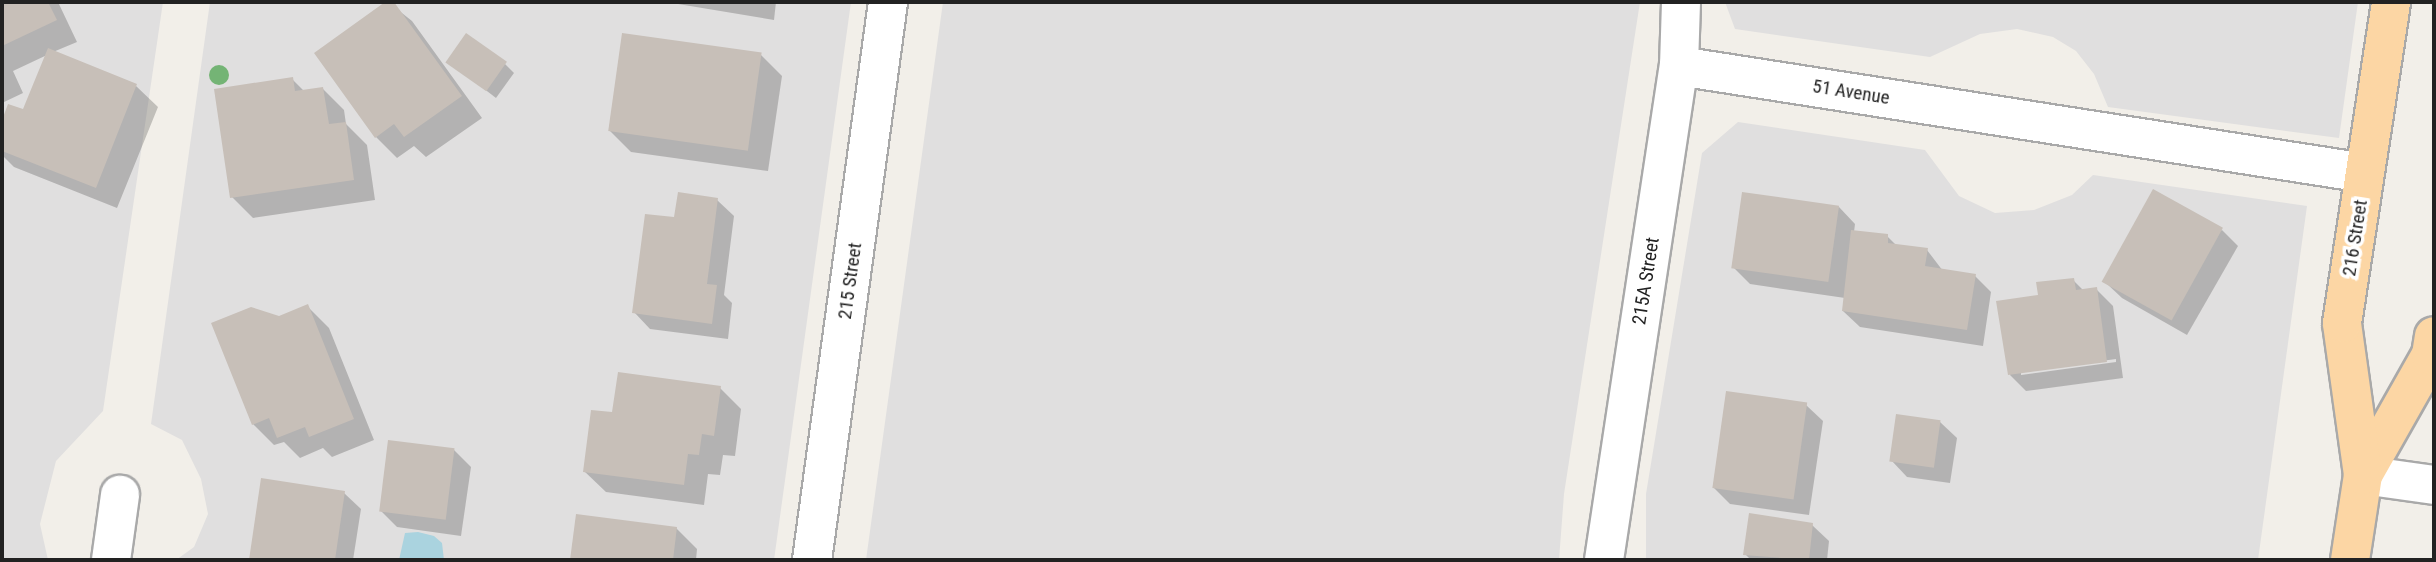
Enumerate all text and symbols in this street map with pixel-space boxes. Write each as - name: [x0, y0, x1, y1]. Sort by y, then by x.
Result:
- street label: 51 Avenue: [1811, 75, 1891, 109]
- street label: 216 Street: [2338, 198, 2372, 278]
- street label: 215A Street: [1628, 236, 1664, 326]
- street label: 215 Street: [833, 241, 867, 321]

